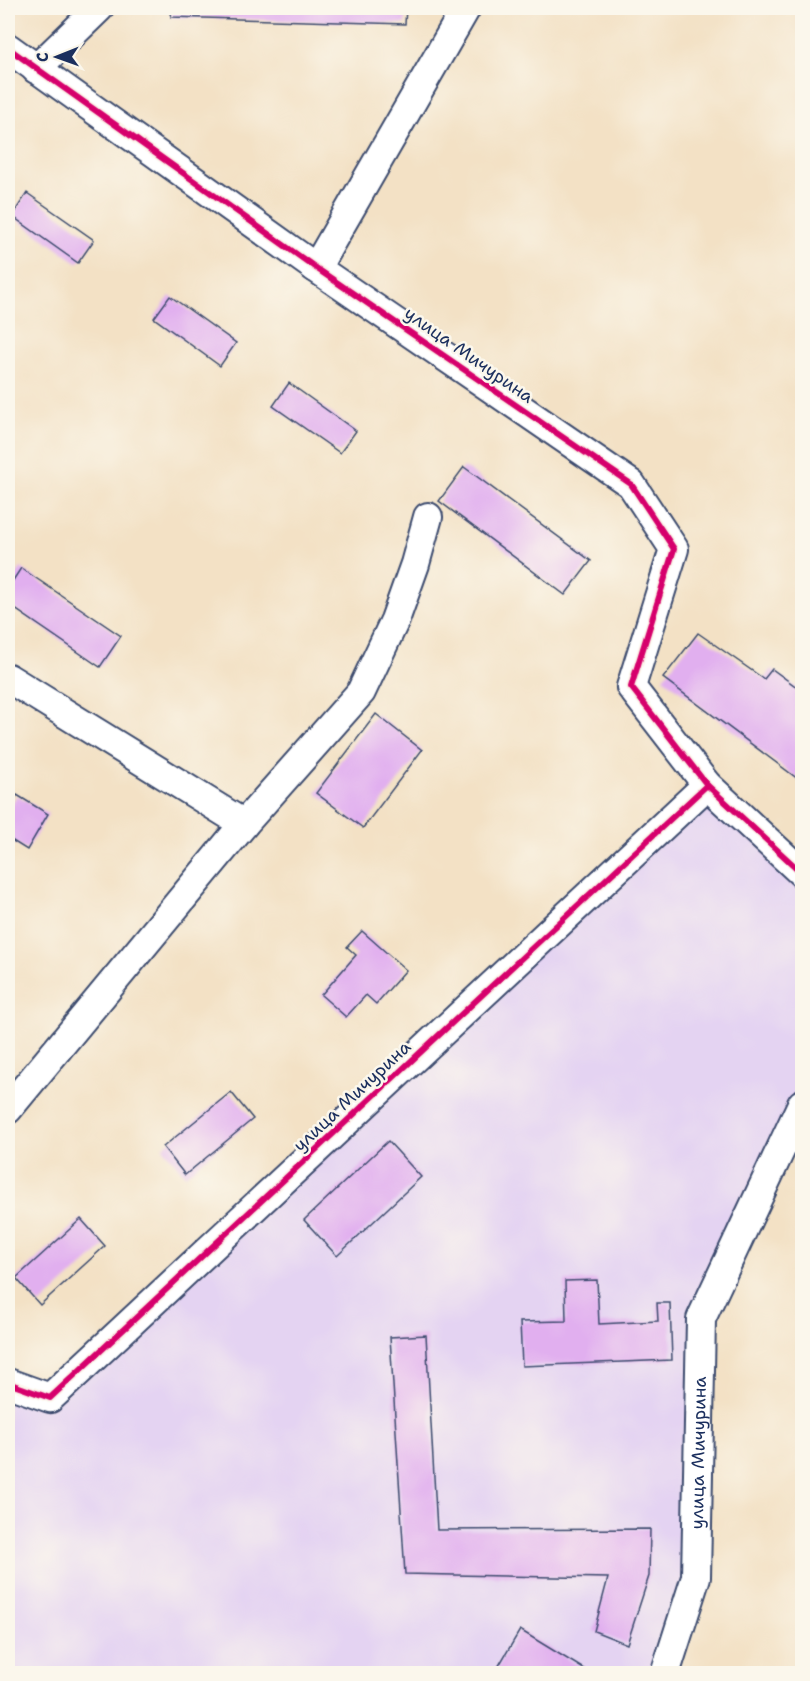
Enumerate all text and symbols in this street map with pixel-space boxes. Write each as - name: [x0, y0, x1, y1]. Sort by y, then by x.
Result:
- north arrow: [27, 27, 87, 87]
- text: С: [32, 52, 53, 62]
- street label: улица Мичурина: [399, 301, 539, 409]
- street label: улица Мичурина: [288, 1035, 416, 1157]
- street label: улица Мичурина: [685, 1376, 712, 1530]

